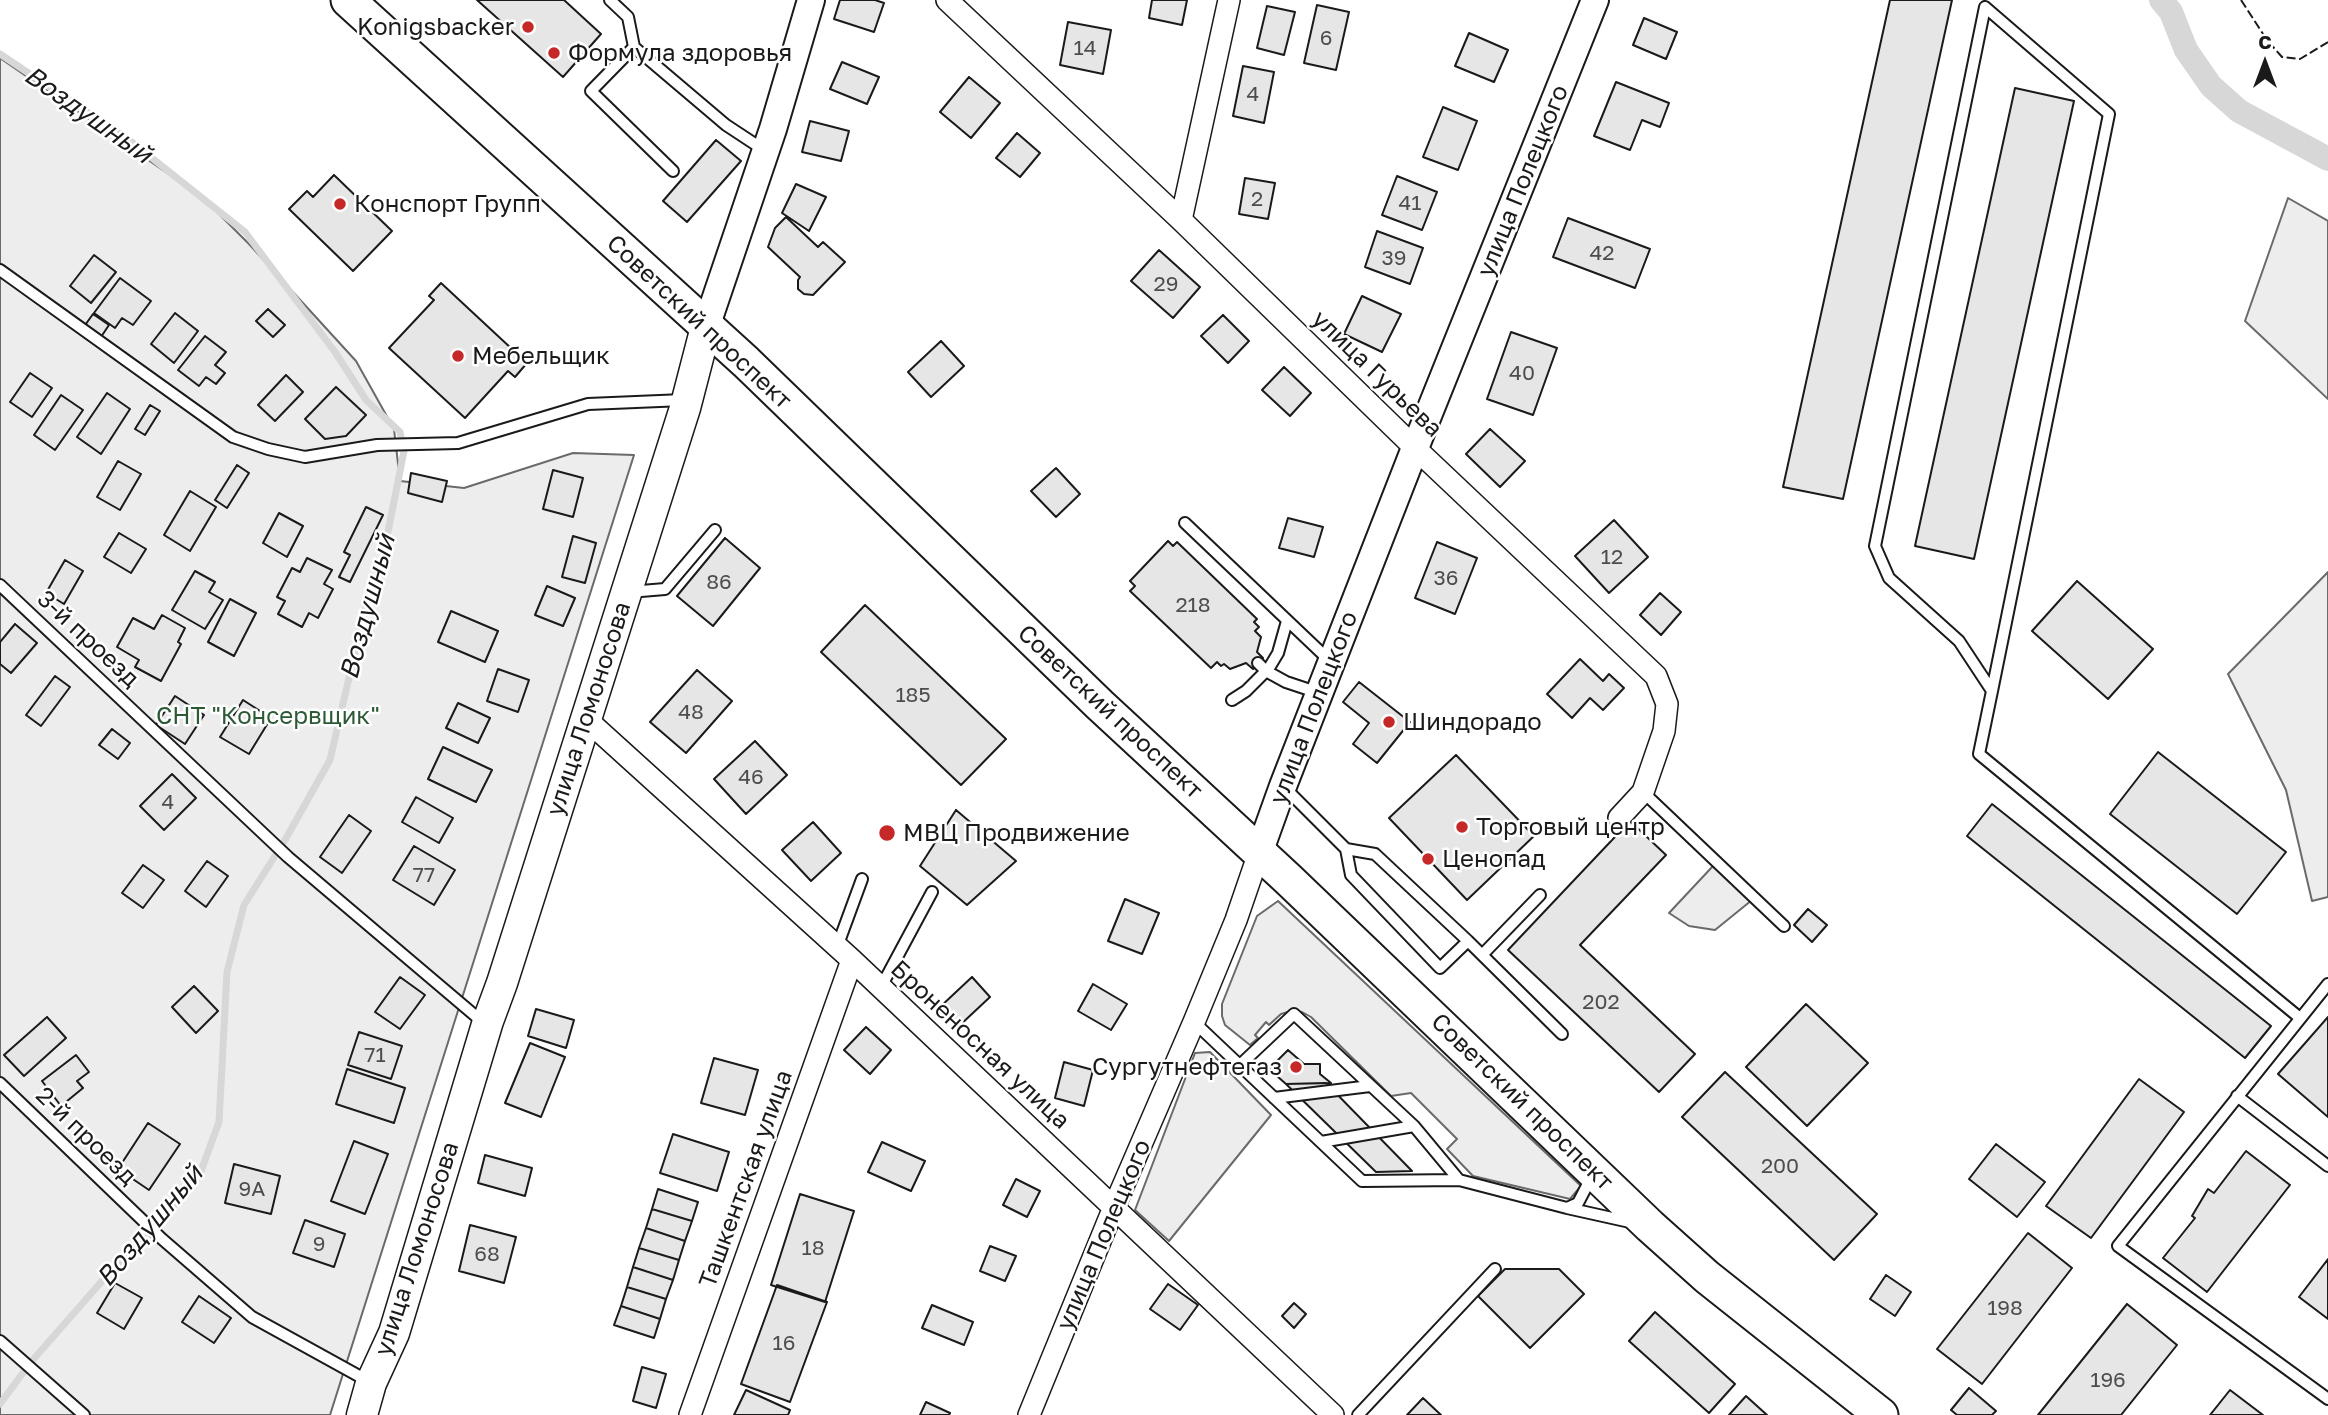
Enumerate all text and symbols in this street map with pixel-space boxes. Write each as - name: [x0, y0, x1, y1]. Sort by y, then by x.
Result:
- place label: Konigsbacker: [357, 13, 514, 41]
- marker: Konigsbacker: [520, 19, 536, 35]
- house number: 6: [1320, 25, 1332, 51]
- north arrow: [2230, 28, 2300, 98]
- text: С: [2258, 30, 2272, 53]
- house number: 14: [1074, 35, 1096, 61]
- place label: Формула здоровья: [568, 39, 792, 67]
- marker: Формула здоровья: [546, 45, 562, 61]
- water label: Воздушный: [18, 60, 158, 170]
- house number: 4: [1247, 81, 1259, 107]
- street label: улица Полецкого: [1471, 81, 1575, 281]
- house number: 2: [1251, 186, 1263, 212]
- place label: Конспорт Групп: [354, 190, 541, 218]
- house number: 41: [1399, 190, 1421, 216]
- marker: Конспорт Групп: [332, 196, 348, 212]
- street label: Советский проспект: [601, 229, 797, 415]
- house number: 42: [1590, 240, 1614, 266]
- house number: 39: [1382, 245, 1406, 271]
- house number: 29: [1154, 271, 1178, 297]
- street label: улица Гурьева: [1306, 305, 1448, 443]
- place label: Мебельщик: [472, 342, 610, 370]
- marker: Мебельщик: [450, 348, 466, 364]
- house number: 40: [1509, 360, 1535, 386]
- water label: Воздушный: [334, 531, 402, 683]
- house number: 12: [1601, 544, 1623, 570]
- house number: 36: [1434, 565, 1458, 591]
- house number: 86: [706, 569, 732, 595]
- street label: 3-й проезд: [31, 585, 145, 693]
- house number: 218: [1175, 592, 1211, 618]
- street label: улица Ломоносова: [541, 598, 637, 820]
- street label: улица Полецкого: [1264, 608, 1364, 808]
- street label: Советский проспект: [1012, 619, 1208, 805]
- house number: 185: [895, 682, 931, 708]
- house number: 48: [678, 699, 704, 725]
- park label: СНТ "Консервщик": [156, 702, 380, 730]
- place label: Шиндорадо: [1403, 708, 1542, 736]
- marker: Шиндорадо: [1381, 714, 1397, 730]
- house number: 46: [738, 764, 764, 790]
- house number: 4: [162, 789, 174, 815]
- place label: Торговый центр: [1476, 813, 1665, 841]
- place label: МВЦ Продвижение: [903, 819, 1130, 847]
- marker: Торговый центр: [1454, 819, 1470, 835]
- marker: МВЦ Продвижение: [877, 823, 897, 843]
- place label: Ценопад: [1442, 845, 1546, 873]
- marker: Ценопад: [1420, 851, 1436, 867]
- house number: 77: [413, 862, 435, 888]
- street label: Броненосная улица: [885, 955, 1075, 1135]
- house number: 202: [1582, 989, 1620, 1015]
- street label: Советский проспект: [1425, 1008, 1619, 1196]
- house number: 71: [364, 1042, 386, 1068]
- place label: Сургутнефтегаз: [1092, 1053, 1282, 1081]
- marker: Сургутнефтегаз: [1288, 1059, 1304, 1075]
- street label: Ташкентская улица: [693, 1066, 799, 1292]
- street label: 2-й проезд: [30, 1081, 142, 1191]
- street label: улица Полецкого: [1051, 1135, 1157, 1335]
- street label: улица Ломоносова: [369, 1138, 465, 1360]
- house number: 200: [1761, 1153, 1799, 1179]
- water label: Воздушный: [90, 1159, 210, 1293]
- house number: 9А: [239, 1176, 265, 1202]
- house number: 9: [313, 1231, 325, 1257]
- house number: 18: [802, 1235, 824, 1261]
- house number: 68: [474, 1241, 500, 1267]
- house number: 198: [1987, 1295, 2023, 1321]
- house number: 16: [773, 1330, 795, 1356]
- house number: 196: [2090, 1367, 2126, 1393]

